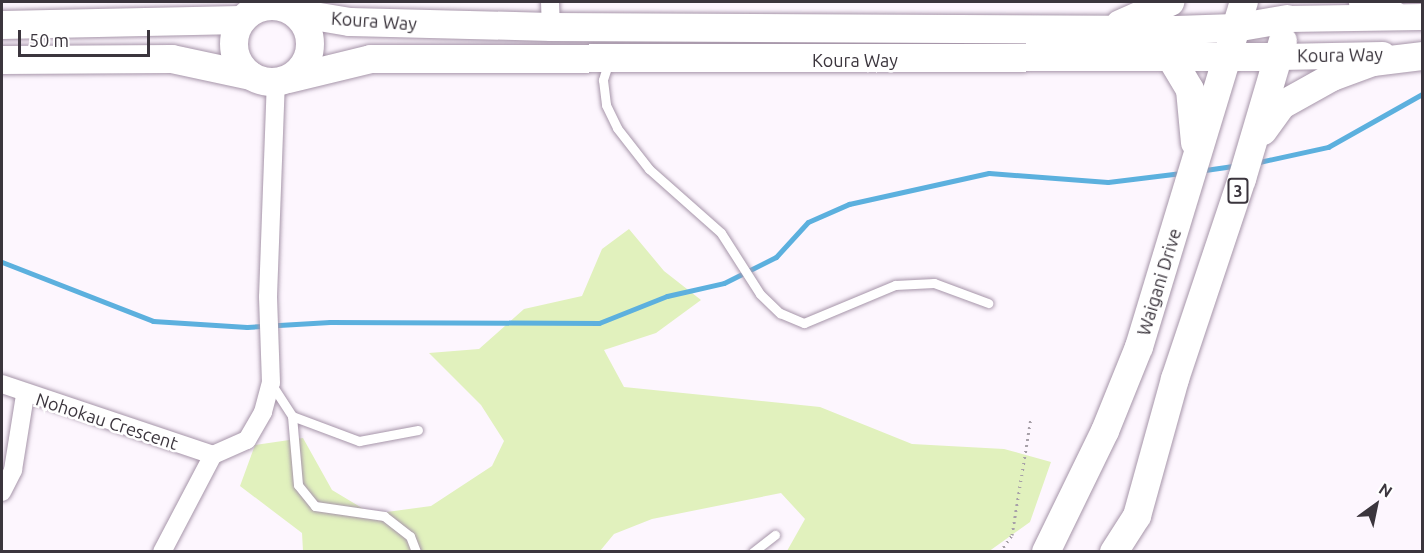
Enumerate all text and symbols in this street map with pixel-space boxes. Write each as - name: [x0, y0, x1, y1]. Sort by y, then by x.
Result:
- street label: Koura Way: [330, 7, 418, 35]
- scale bar: [21, 18, 153, 56]
- text: 50 m: [29, 30, 69, 50]
- street label: Koura Way: [1297, 43, 1383, 67]
- street label: Koura Way: [812, 49, 898, 71]
- road number: 3: [1226, 178, 1250, 204]
- street label: Waigani Drive: [1132, 226, 1186, 338]
- street label: Nohokau Crescent: [33, 388, 181, 454]
- north arrow: [1346, 475, 1406, 535]
- text: N: [1376, 479, 1396, 501]

